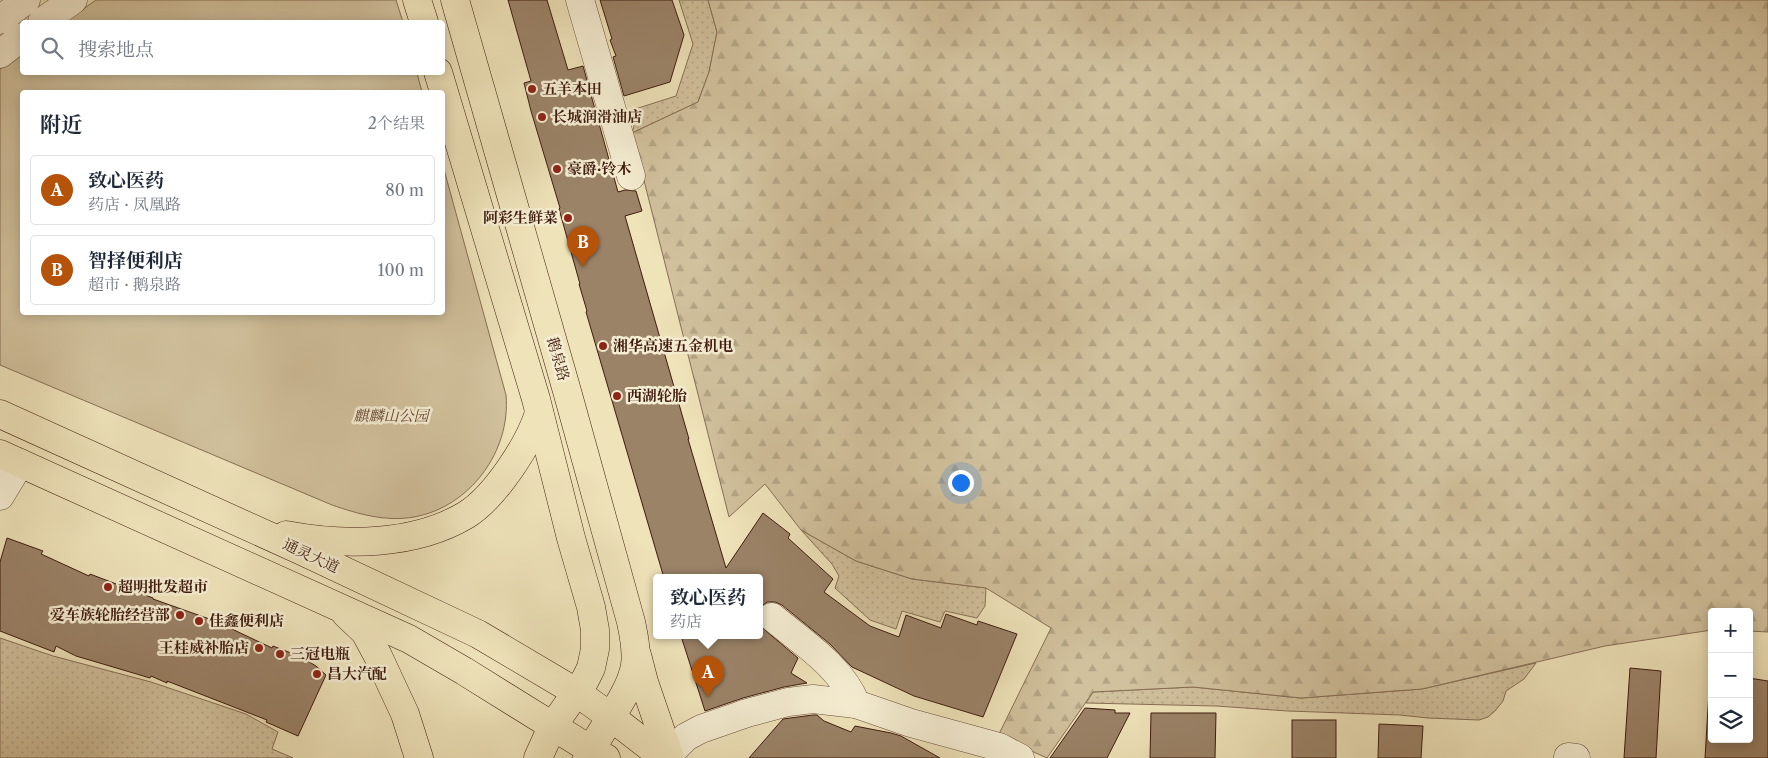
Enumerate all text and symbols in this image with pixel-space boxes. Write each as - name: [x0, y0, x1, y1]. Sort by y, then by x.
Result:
- search box: [20, 20, 445, 75]
- icon: search: [38, 34, 66, 62]
- text: 搜索地点: [78, 38, 154, 61]
- place label: 五羊本田: [542, 79, 602, 98]
- marker: 五羊本田: [526, 83, 538, 95]
- place label: 长城润滑油店: [552, 107, 642, 126]
- marker: 长城润滑油店: [536, 111, 548, 123]
- text: 附近: [40, 112, 82, 137]
- text: 2个结果: [368, 113, 425, 133]
- place label: 豪爵·铃木: [567, 159, 631, 178]
- marker: 豪爵·铃木: [551, 163, 563, 175]
- text: 致心医药: [88, 169, 164, 192]
- text: A: [51, 180, 63, 200]
- text: 80 m: [385, 180, 424, 200]
- text: 药店 · 凤凰路: [88, 194, 181, 214]
- place label: 阿彩生鲜菜: [483, 208, 558, 227]
- marker: 阿彩生鲜菜: [562, 212, 574, 224]
- pin: B: [567, 226, 599, 267]
- text: 智择便利店: [88, 249, 183, 272]
- text: B: [51, 260, 63, 280]
- text: 100 m: [378, 260, 424, 280]
- text: 超市 · 鹅泉路: [88, 274, 181, 294]
- street label: 鹅泉路: [543, 335, 574, 383]
- place label: 湘华高速五金机电: [613, 336, 733, 355]
- marker: 湘华高速五金机电: [597, 340, 609, 352]
- place label: 西湖轮胎: [627, 386, 687, 405]
- marker: 西湖轮胎: [611, 390, 623, 402]
- park label: 麒麟山公园: [353, 406, 430, 425]
- your location: [948, 470, 974, 496]
- street label: 通灵大道: [280, 534, 342, 577]
- popup: [653, 574, 763, 639]
- place label: 超明批发超市: [118, 577, 208, 596]
- marker: 超明批发超市: [102, 581, 114, 593]
- text: 致心医药: [670, 586, 746, 609]
- place label: 爱车族轮胎经营部: [50, 605, 170, 624]
- map controls: [1708, 608, 1753, 743]
- button: +: [1708, 608, 1753, 653]
- marker: 爱车族轮胎经营部: [174, 609, 186, 621]
- place label: 佳鑫便利店: [209, 611, 284, 630]
- text: 药店: [670, 611, 702, 631]
- marker: 佳鑫便利店: [193, 615, 205, 627]
- place label: 王桂威补胎店: [159, 638, 249, 657]
- marker: 王桂威补胎店: [253, 642, 265, 654]
- place label: 三冠电瓶: [290, 644, 350, 663]
- marker: 三冠电瓶: [274, 648, 286, 660]
- button: −: [1708, 653, 1753, 698]
- pin: A: [692, 656, 724, 697]
- place label: 昌大汽配: [327, 664, 387, 683]
- marker: 昌大汽配: [311, 668, 323, 680]
- button: layers: [1708, 698, 1753, 743]

